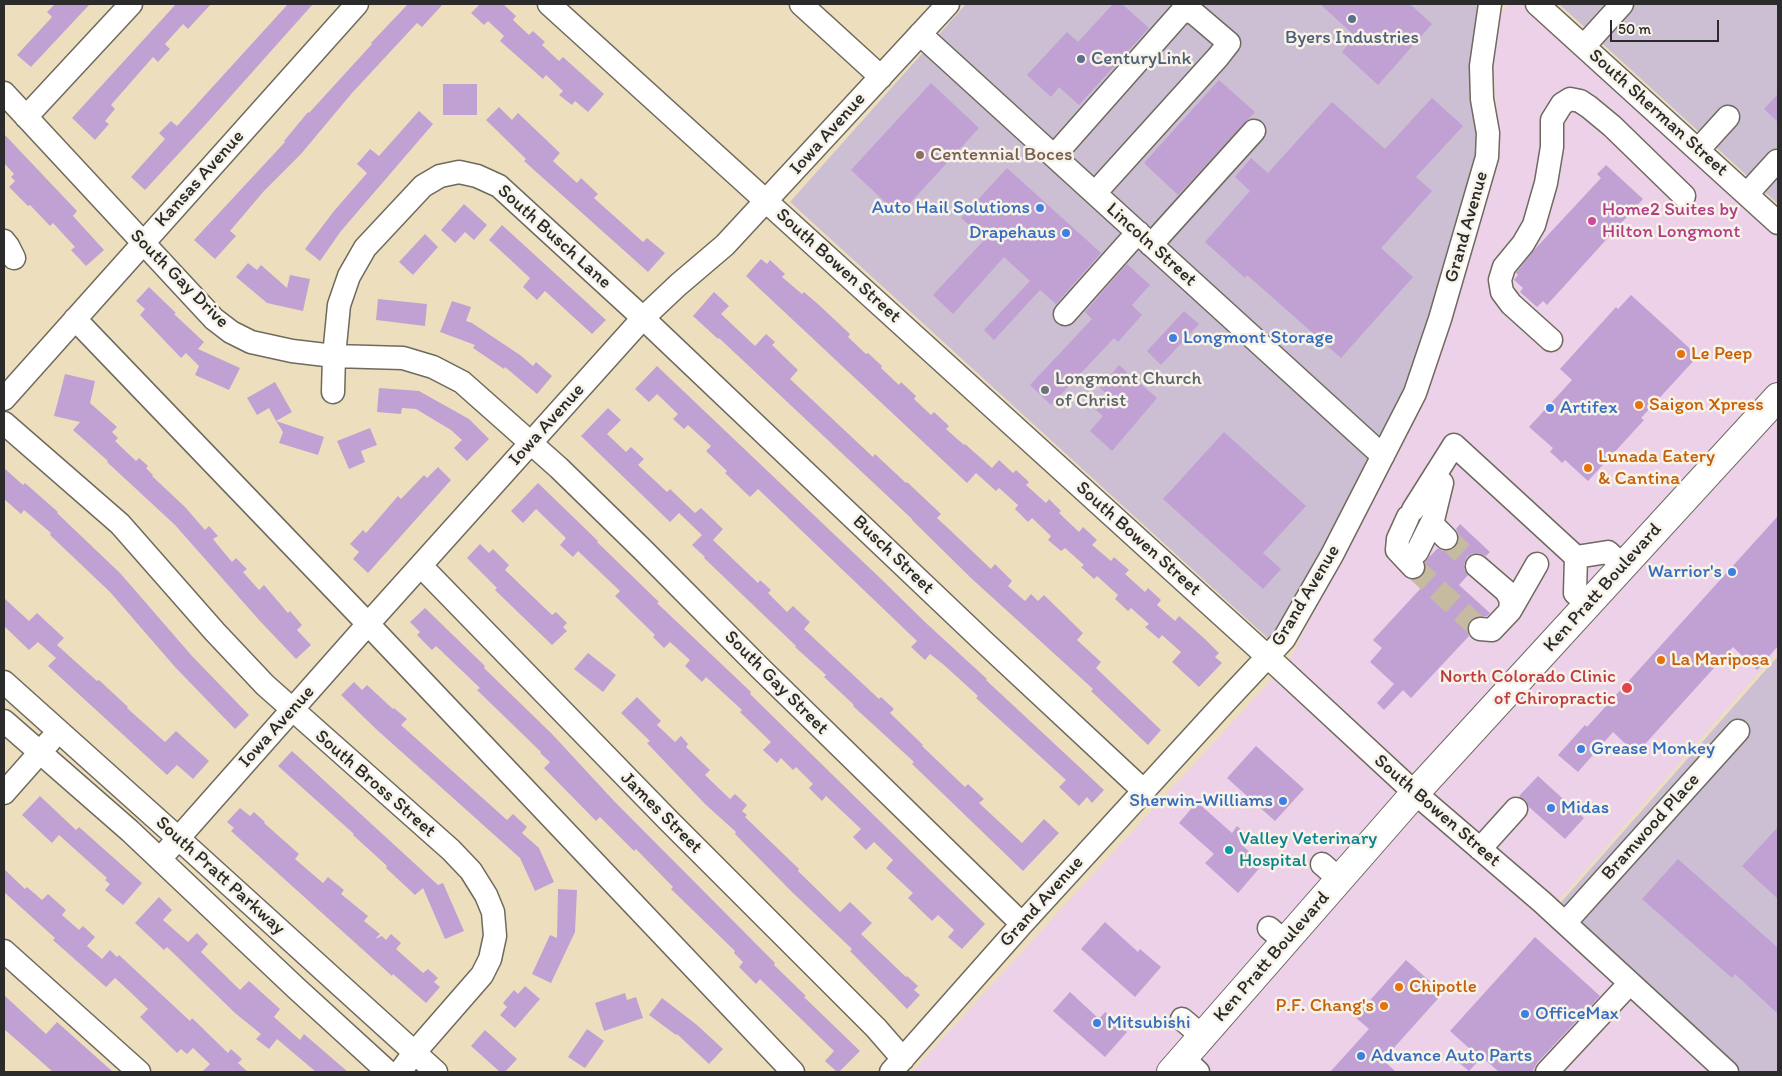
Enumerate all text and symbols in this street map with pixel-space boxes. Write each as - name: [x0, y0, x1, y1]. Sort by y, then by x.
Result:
- scale bar: [1612, 10, 1721, 42]
- marker: Byers Industries: [1346, 13, 1358, 25]
- text: 50 m: [1618, 20, 1651, 38]
- place label: Byers Industries: [1285, 27, 1419, 49]
- street label: South Sherman Street: [1584, 44, 1732, 182]
- place label: CenturyLink: [1091, 48, 1191, 70]
- marker: CenturyLink: [1075, 53, 1087, 65]
- street label: Iowa Avenue: [785, 88, 871, 180]
- street label: Kansas Avenue: [150, 126, 250, 232]
- place label: Centennial Boces: [930, 144, 1072, 166]
- marker: Centennial Boces: [914, 149, 926, 161]
- street label: Grand Avenue: [1440, 169, 1494, 285]
- street label: South Busch Lane: [492, 180, 616, 294]
- place label: Auto Hail Solutions: [872, 197, 1030, 219]
- street label: Lincoln Street: [1101, 198, 1201, 292]
- place label: Home2 Suites by Hilton Longmont: [1602, 199, 1740, 243]
- marker: Auto Hail Solutions: [1034, 202, 1046, 214]
- street label: South Bowen Street: [771, 204, 905, 328]
- marker: Home2 Suites by Hilton Longmont: [1586, 215, 1598, 227]
- place label: Drapehaus: [969, 222, 1056, 244]
- street label: South Gay Drive: [125, 225, 233, 333]
- marker: Drapehaus: [1060, 227, 1072, 239]
- place label: Longmont Storage: [1183, 327, 1333, 349]
- marker: Longmont Storage: [1167, 332, 1179, 344]
- place label: Le Peep: [1691, 343, 1752, 365]
- marker: Le Peep: [1675, 348, 1687, 360]
- place label: Longmont Church of Christ: [1055, 368, 1202, 412]
- street label: Iowa Avenue: [504, 379, 590, 471]
- marker: Longmont Church of Christ: [1039, 384, 1051, 396]
- place label: Saigon Xpress: [1649, 394, 1764, 416]
- place label: Artifex: [1560, 397, 1617, 419]
- marker: Saigon Xpress: [1633, 399, 1645, 411]
- marker: Artifex: [1544, 402, 1556, 414]
- place label: Lunada Eatery & Cantina: [1598, 446, 1715, 490]
- marker: Lunada Eatery & Cantina: [1582, 462, 1594, 474]
- street label: South Bowen Street: [1071, 477, 1205, 601]
- street label: Busch Street: [848, 511, 938, 599]
- street label: Ken Pratt Boulevard: [1539, 519, 1667, 657]
- street label: Grand Avenue: [1267, 541, 1345, 651]
- place label: Warrior's: [1648, 561, 1722, 583]
- marker: Warrior's: [1726, 566, 1738, 578]
- street label: South Gay Street: [719, 626, 833, 740]
- place label: La Mariposa: [1671, 649, 1769, 671]
- marker: La Mariposa: [1655, 654, 1667, 666]
- place label: North Colorado Clinic of Chiropractic: [1440, 666, 1616, 710]
- street label: Iowa Avenue: [234, 681, 320, 773]
- marker: North Colorado Clinic of Chiropractic: [1620, 681, 1634, 695]
- street label: South Bross Street: [310, 725, 440, 843]
- place label: Grease Monkey: [1591, 738, 1715, 760]
- marker: Grease Monkey: [1575, 743, 1587, 755]
- street label: South Bowen Street: [1369, 750, 1505, 872]
- street label: James Street: [615, 767, 707, 859]
- street label: Bramwood Place: [1597, 769, 1705, 885]
- place label: Sherwin-Williams: [1129, 790, 1273, 812]
- marker: Sherwin-Williams: [1277, 795, 1289, 807]
- place label: Midas: [1561, 797, 1609, 819]
- marker: Midas: [1545, 802, 1557, 814]
- street label: South Pratt Parkway: [150, 812, 290, 940]
- place label: Valley Veterinary Hospital: [1239, 828, 1377, 872]
- marker: Valley Veterinary Hospital: [1223, 844, 1235, 856]
- street label: Grand Avenue: [995, 852, 1089, 952]
- street label: Ken Pratt Boulevard: [1209, 887, 1335, 1027]
- place label: Chipotle: [1409, 976, 1477, 998]
- marker: Chipotle: [1393, 981, 1405, 993]
- place label: P.F. Chang's: [1275, 995, 1374, 1017]
- marker: P.F. Chang's: [1378, 1000, 1390, 1012]
- place label: OfficeMax: [1535, 1003, 1619, 1025]
- marker: OfficeMax: [1519, 1008, 1531, 1020]
- place label: Mitsubishi: [1107, 1012, 1191, 1034]
- marker: Mitsubishi: [1091, 1017, 1103, 1029]
- place label: Advance Auto Parts: [1371, 1045, 1532, 1067]
- marker: Advance Auto Parts: [1355, 1050, 1367, 1062]

